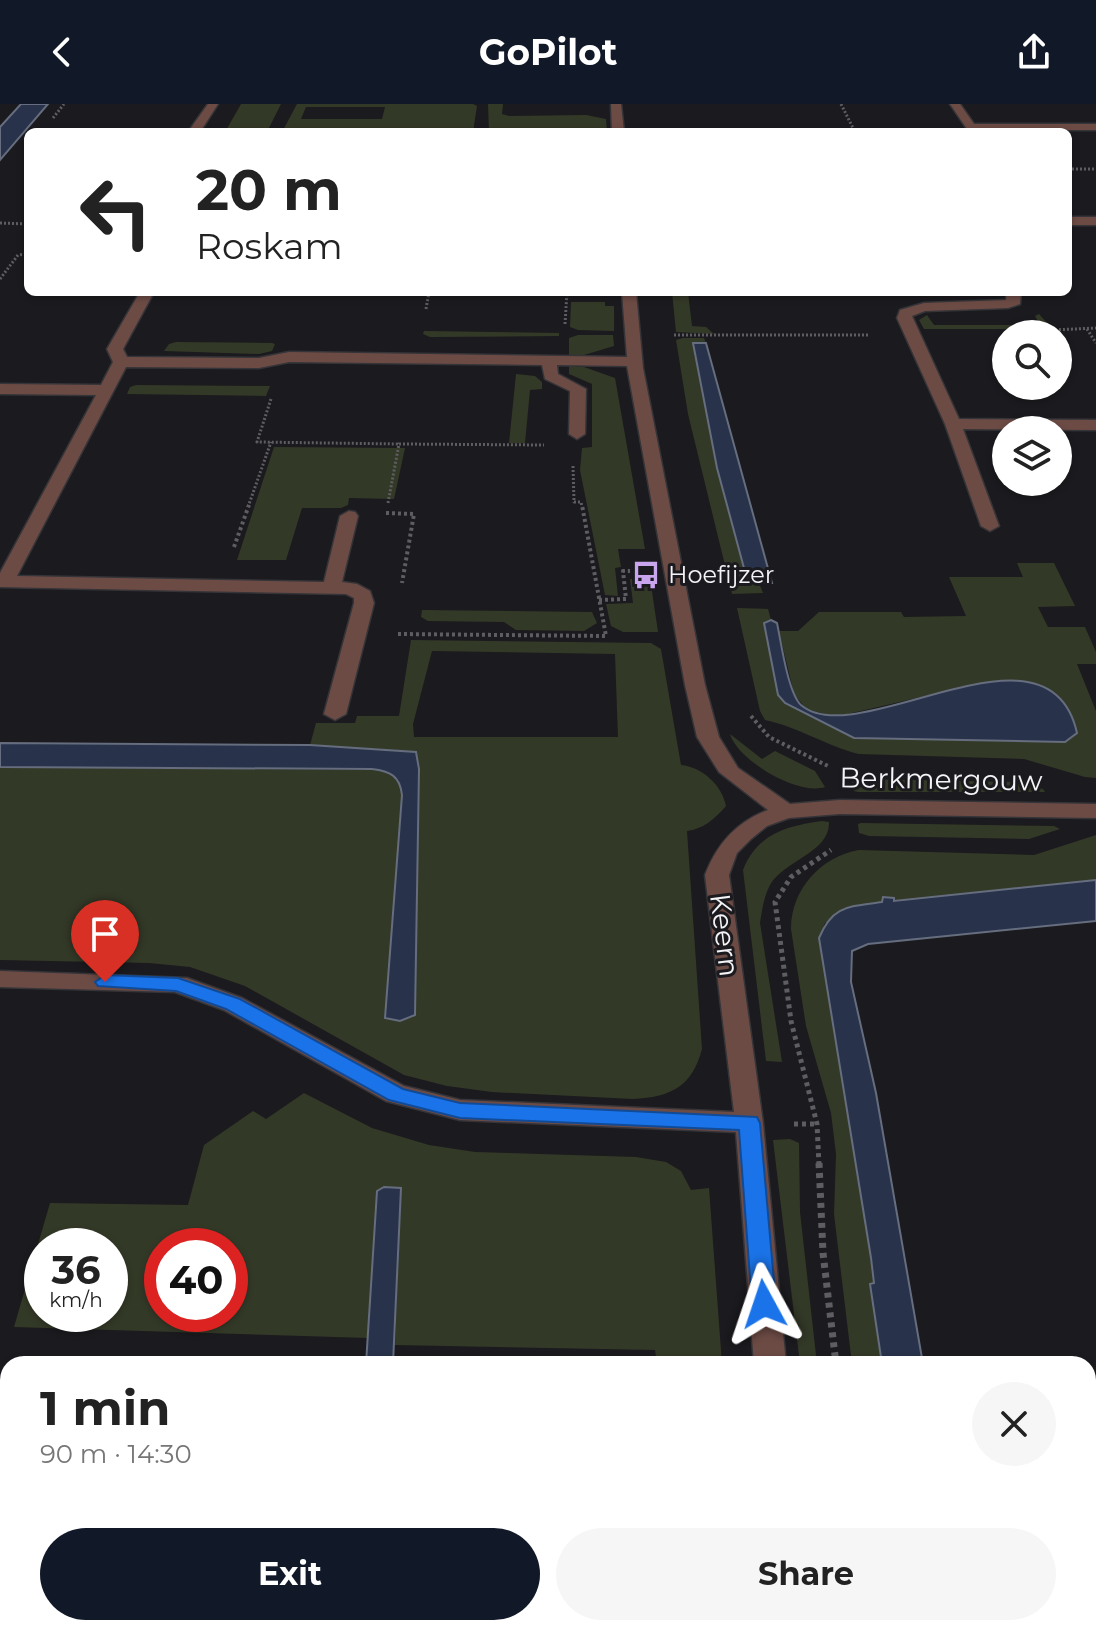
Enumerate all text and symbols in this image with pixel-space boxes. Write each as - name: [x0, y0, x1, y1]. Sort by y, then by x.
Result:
- icon: back: [40, 30, 84, 74]
- text: GoPilot: [479, 30, 617, 74]
- icon: share: [1012, 30, 1056, 74]
- text: 20 m: [196, 156, 342, 224]
- icon: left: [64, 160, 168, 264]
- text: Roskam: [196, 224, 343, 268]
- map controls: [992, 320, 1072, 496]
- button: search: [992, 320, 1072, 400]
- button: layers: [992, 416, 1072, 496]
- bus stop icon: Hoefijzer: [631, 560, 661, 590]
- place label: Hoefijzer: [668, 560, 774, 589]
- street label: Berkmergouw: [839, 760, 1043, 798]
- street label: Keern: [703, 892, 747, 978]
- pin: [71, 900, 139, 982]
- icon: arrive: [83, 912, 127, 956]
- speed limit sign: 40: [144, 1228, 248, 1332]
- text: 36: [51, 1245, 101, 1294]
- position arrow: [722, 1262, 806, 1346]
- text: km/h: [49, 1288, 103, 1312]
- text: 1 min: [40, 1379, 170, 1437]
- button: close: [972, 1382, 1056, 1466]
- text: 90 m · 14:30: [40, 1438, 192, 1470]
- button: Exit: [40, 1528, 540, 1620]
- button: Share: [556, 1528, 1056, 1620]

